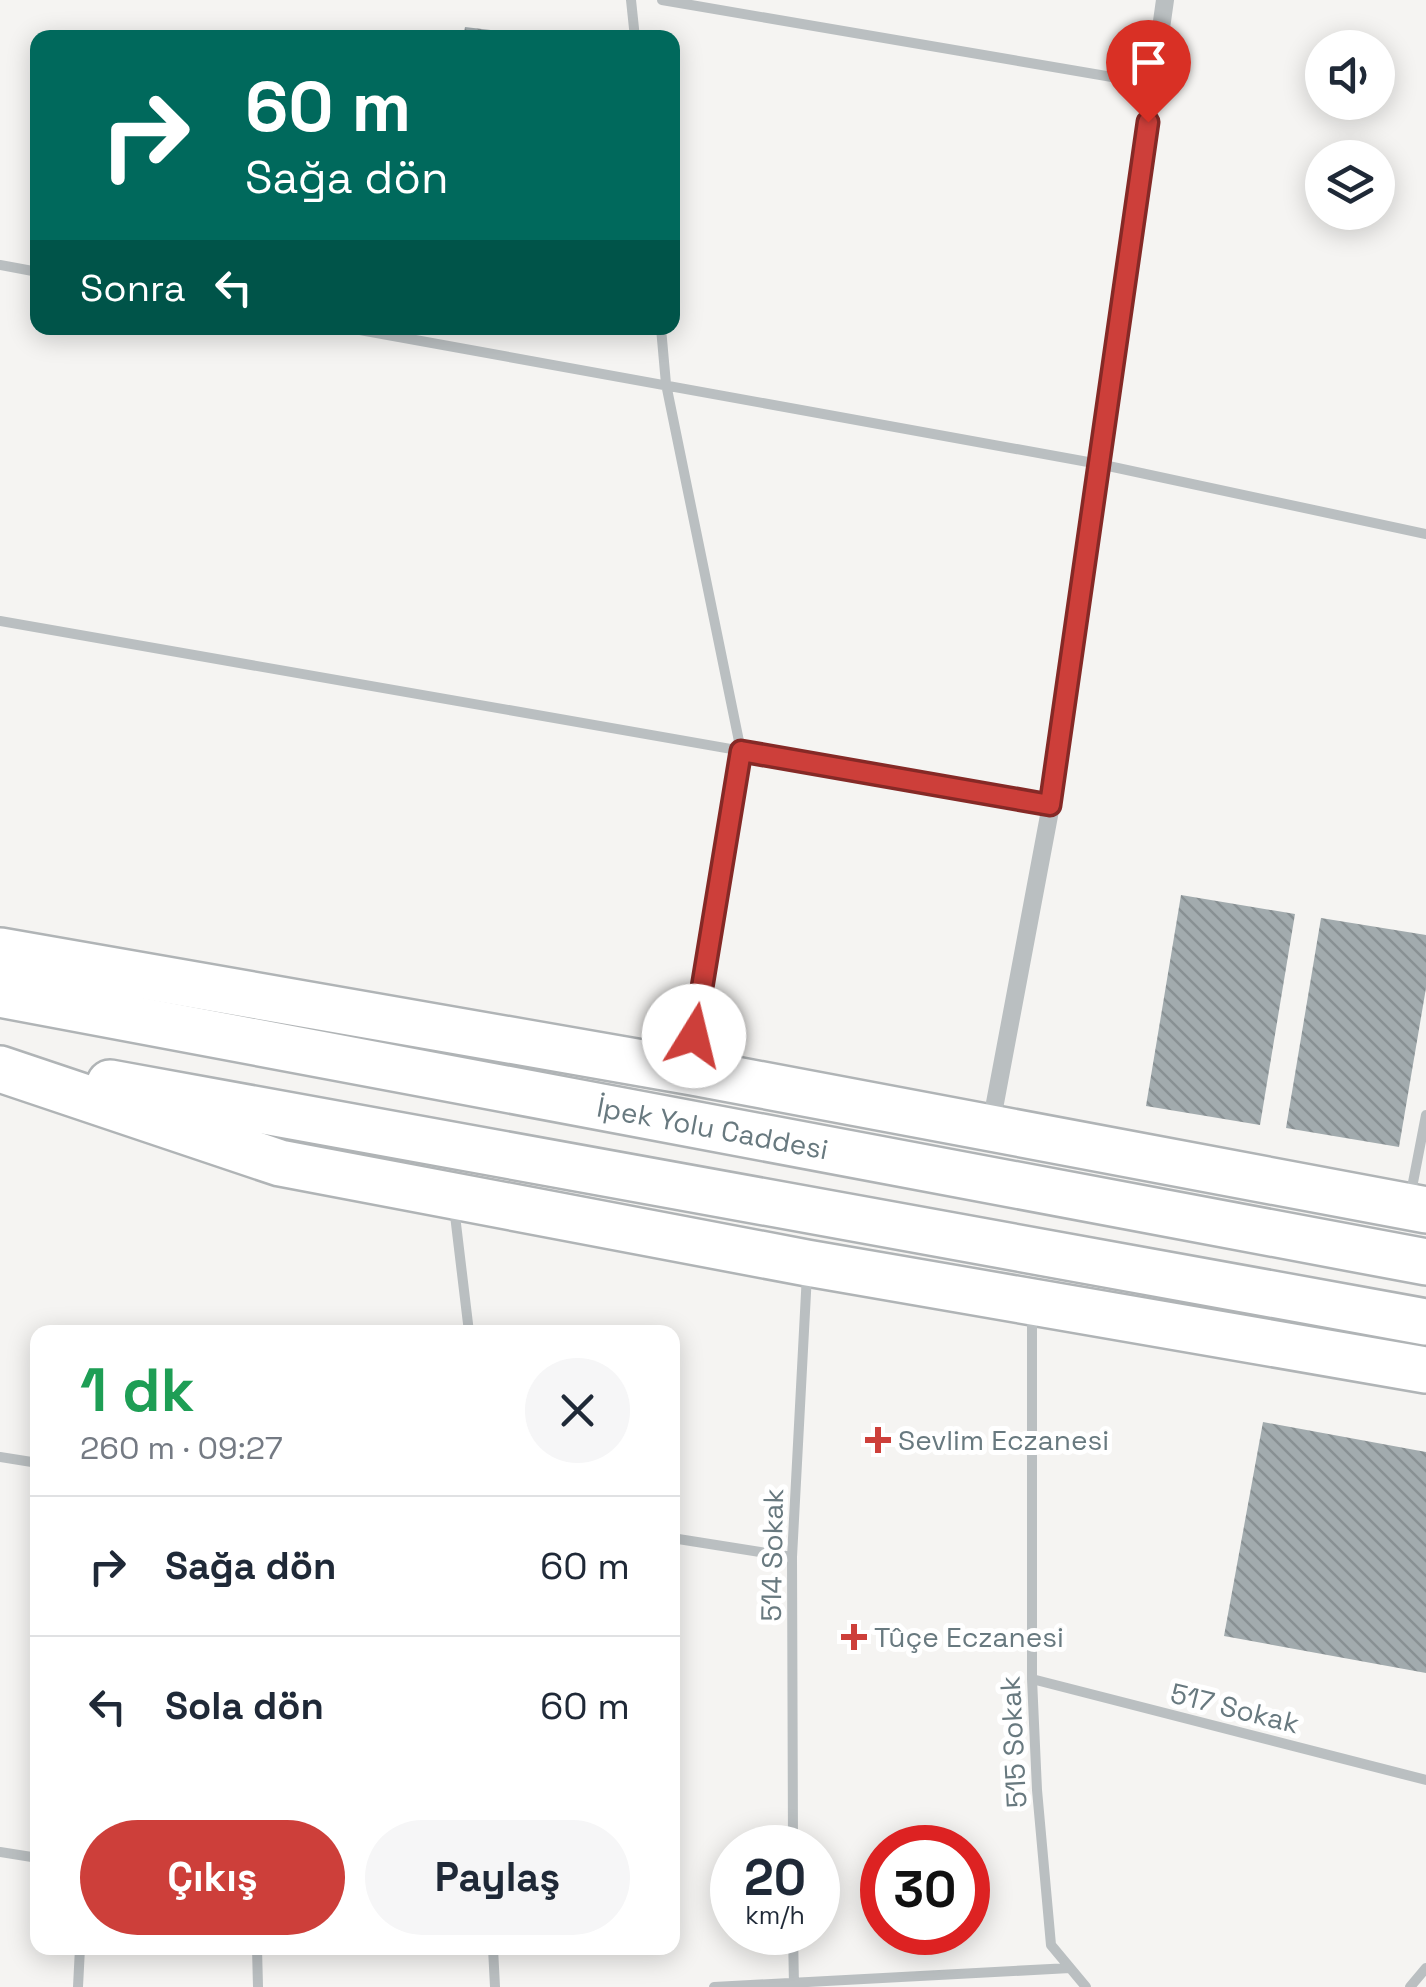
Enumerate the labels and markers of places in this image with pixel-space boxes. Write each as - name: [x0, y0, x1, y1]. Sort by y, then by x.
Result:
- pin: [1106, 20, 1191, 123]
- place label: Sevlim Eczanesi: [898, 1422, 1109, 1458]
- marker: Sevlim Eczanesi: [867, 1429, 889, 1451]
- place label: Tûçe Eczanesi: [874, 1619, 1064, 1655]
- marker: Tûçe Eczanesi: [843, 1626, 865, 1648]

